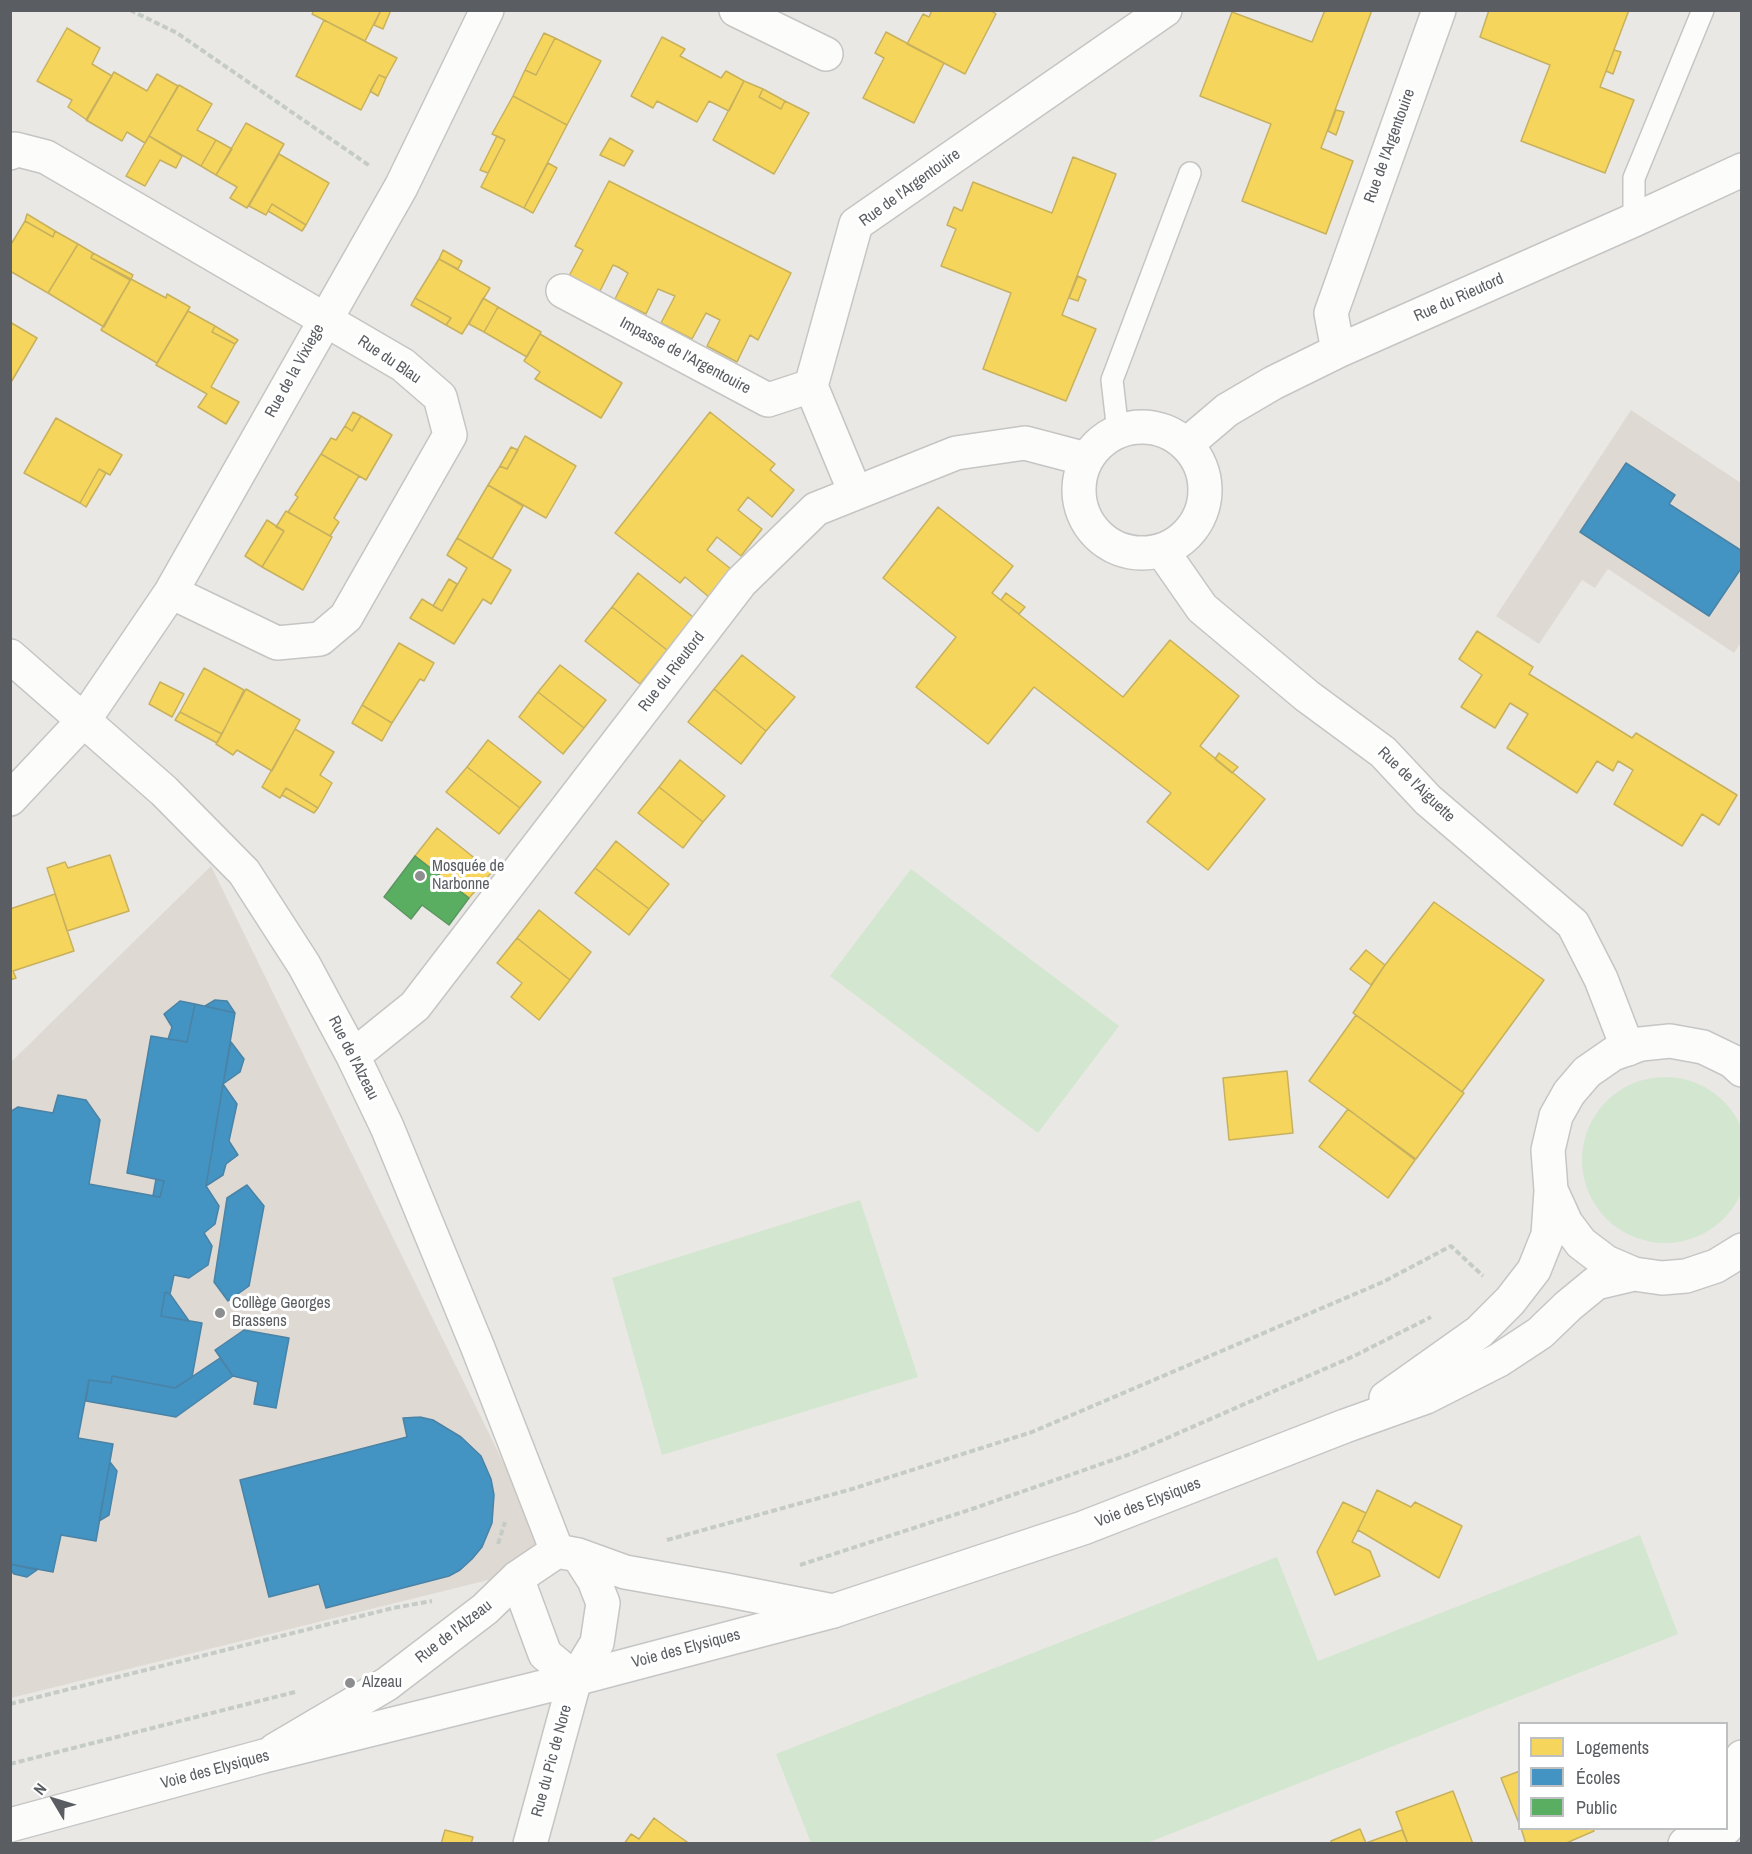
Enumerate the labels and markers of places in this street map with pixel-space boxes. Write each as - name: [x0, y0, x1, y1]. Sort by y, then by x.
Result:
- place label: Mosquée de Narbonne: [432, 857, 504, 895]
- marker: Mosquée de Narbonne: [413, 869, 427, 883]
- place label: Collège Georges Brassens: [232, 1294, 330, 1332]
- marker: Collège Georges Brassens: [213, 1306, 227, 1320]
- place label: Alzeau: [362, 1673, 402, 1693]
- marker: Alzeau: [343, 1676, 357, 1690]

